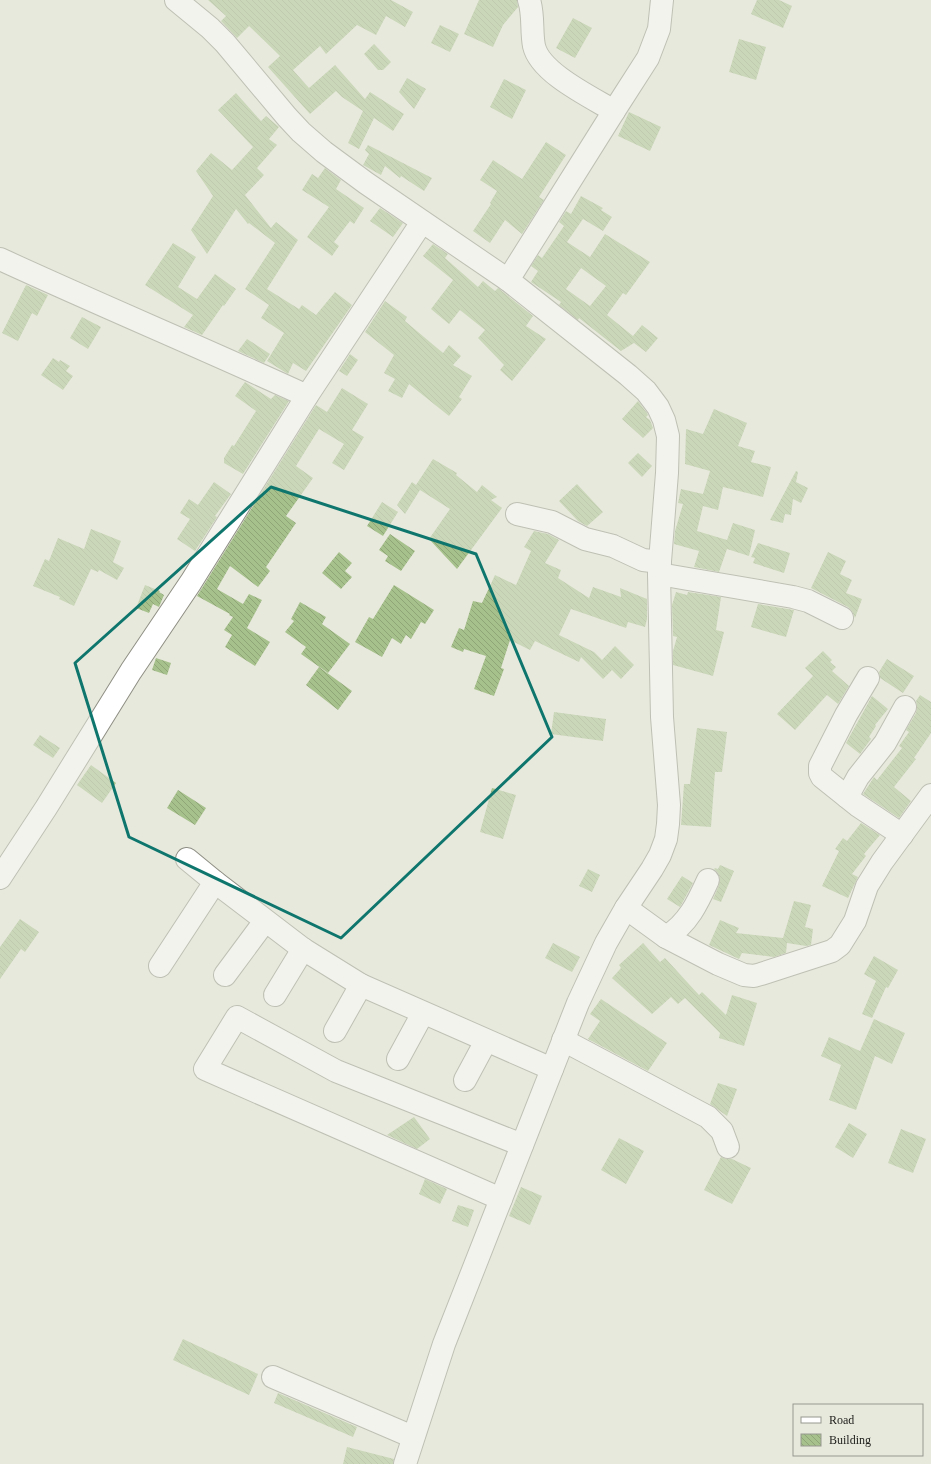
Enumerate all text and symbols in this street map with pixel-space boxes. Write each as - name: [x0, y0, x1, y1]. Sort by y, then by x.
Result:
- legend: [793, 1404, 923, 1456]
- text: Road: [829, 1413, 854, 1427]
- text: Building: [829, 1433, 871, 1447]

